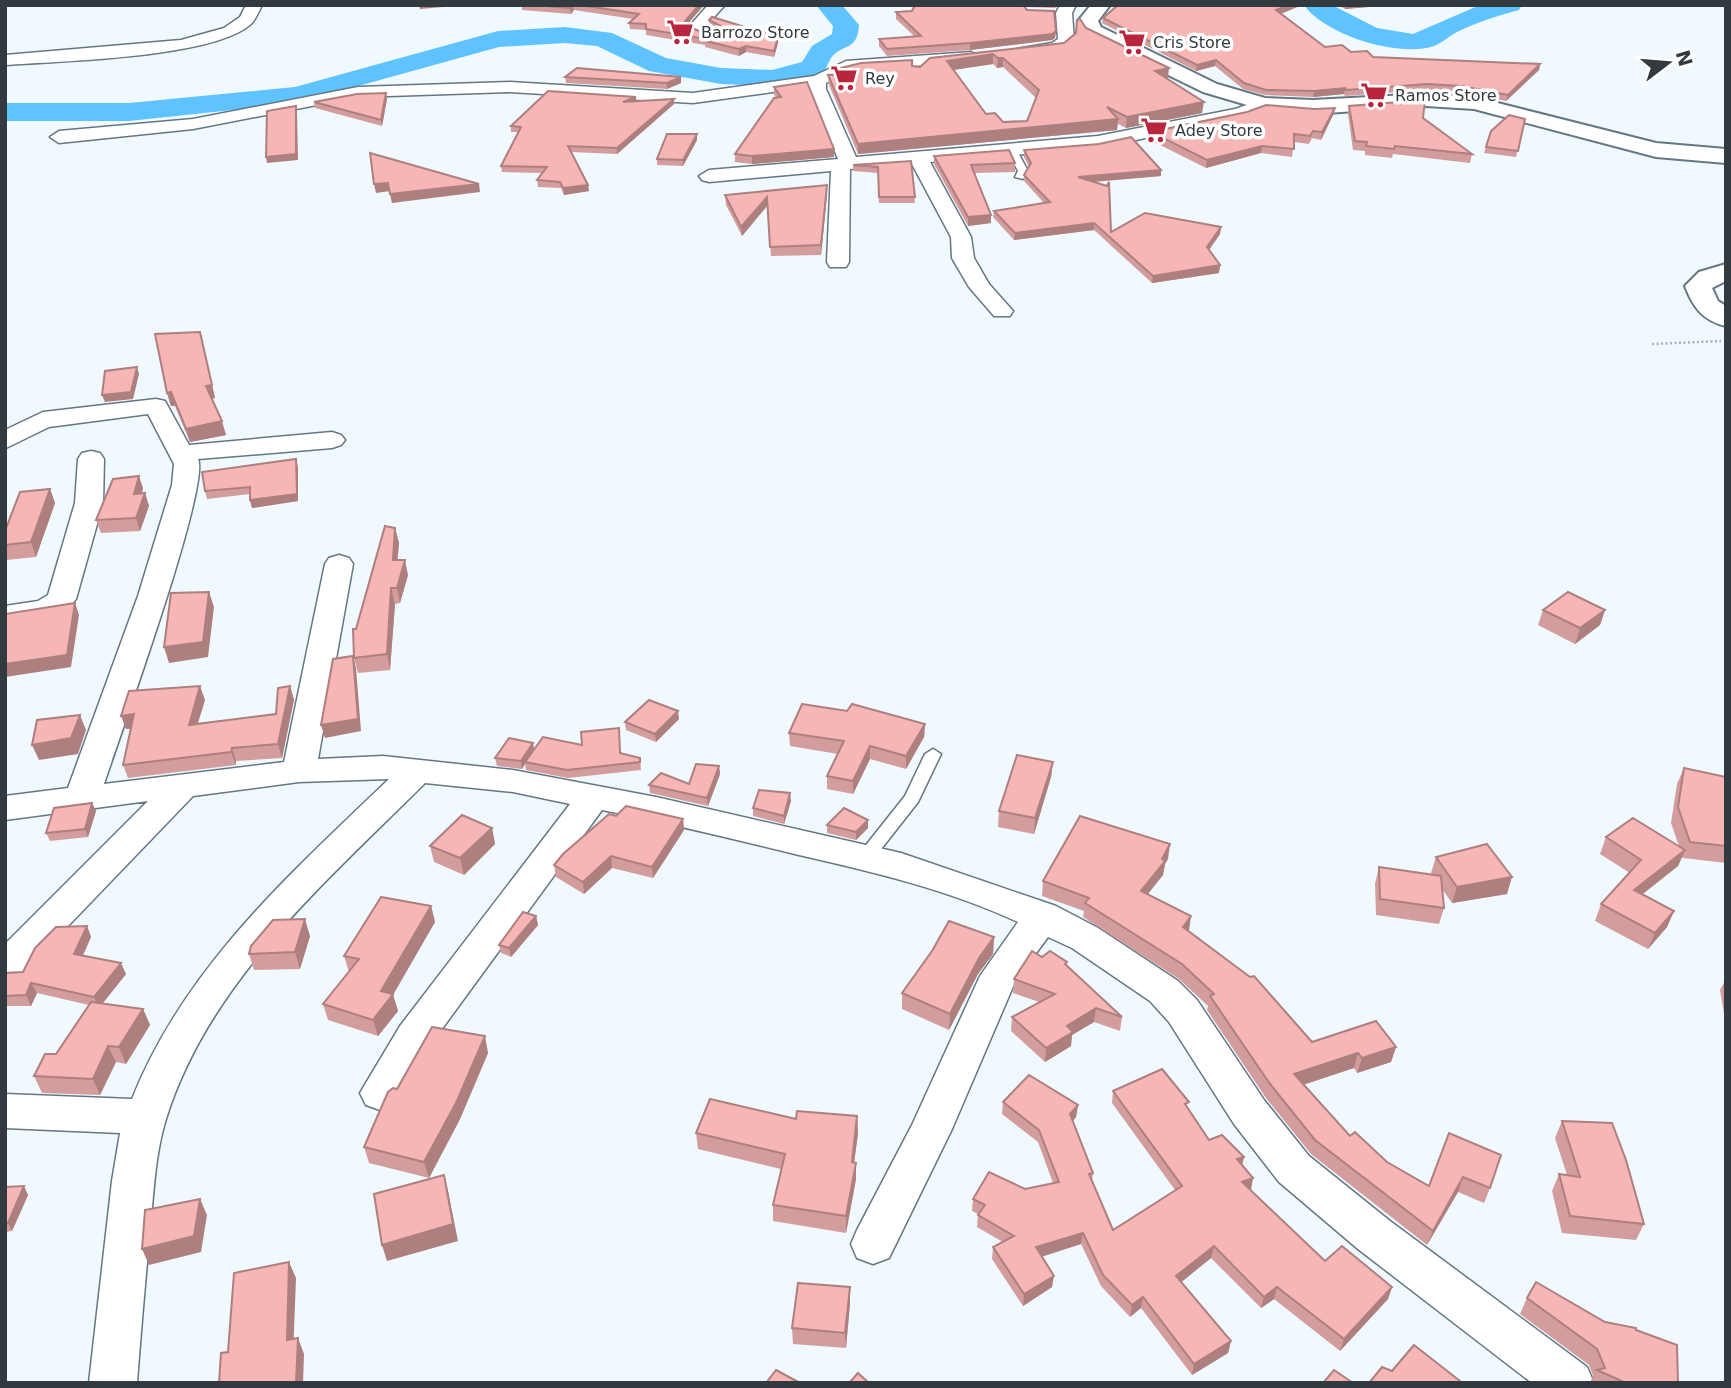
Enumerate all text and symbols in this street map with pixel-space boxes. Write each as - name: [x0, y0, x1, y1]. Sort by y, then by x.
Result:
- supermarket icon: Barrozo Store: [665, 17, 695, 47]
- place label: Barrozo Store: [701, 23, 810, 42]
- supermarket icon: Cris Store: [1117, 27, 1147, 57]
- north arrow: [1633, 28, 1703, 98]
- place label: Cris Store: [1153, 33, 1231, 52]
- text: N: [1672, 48, 1697, 69]
- supermarket icon: Rey: [829, 63, 859, 93]
- place label: Rey: [865, 69, 895, 88]
- supermarket icon: Ramos Store: [1359, 80, 1389, 110]
- place label: Ramos Store: [1395, 86, 1497, 105]
- supermarket icon: Adey Store: [1139, 115, 1169, 145]
- place label: Adey Store: [1175, 121, 1263, 140]

